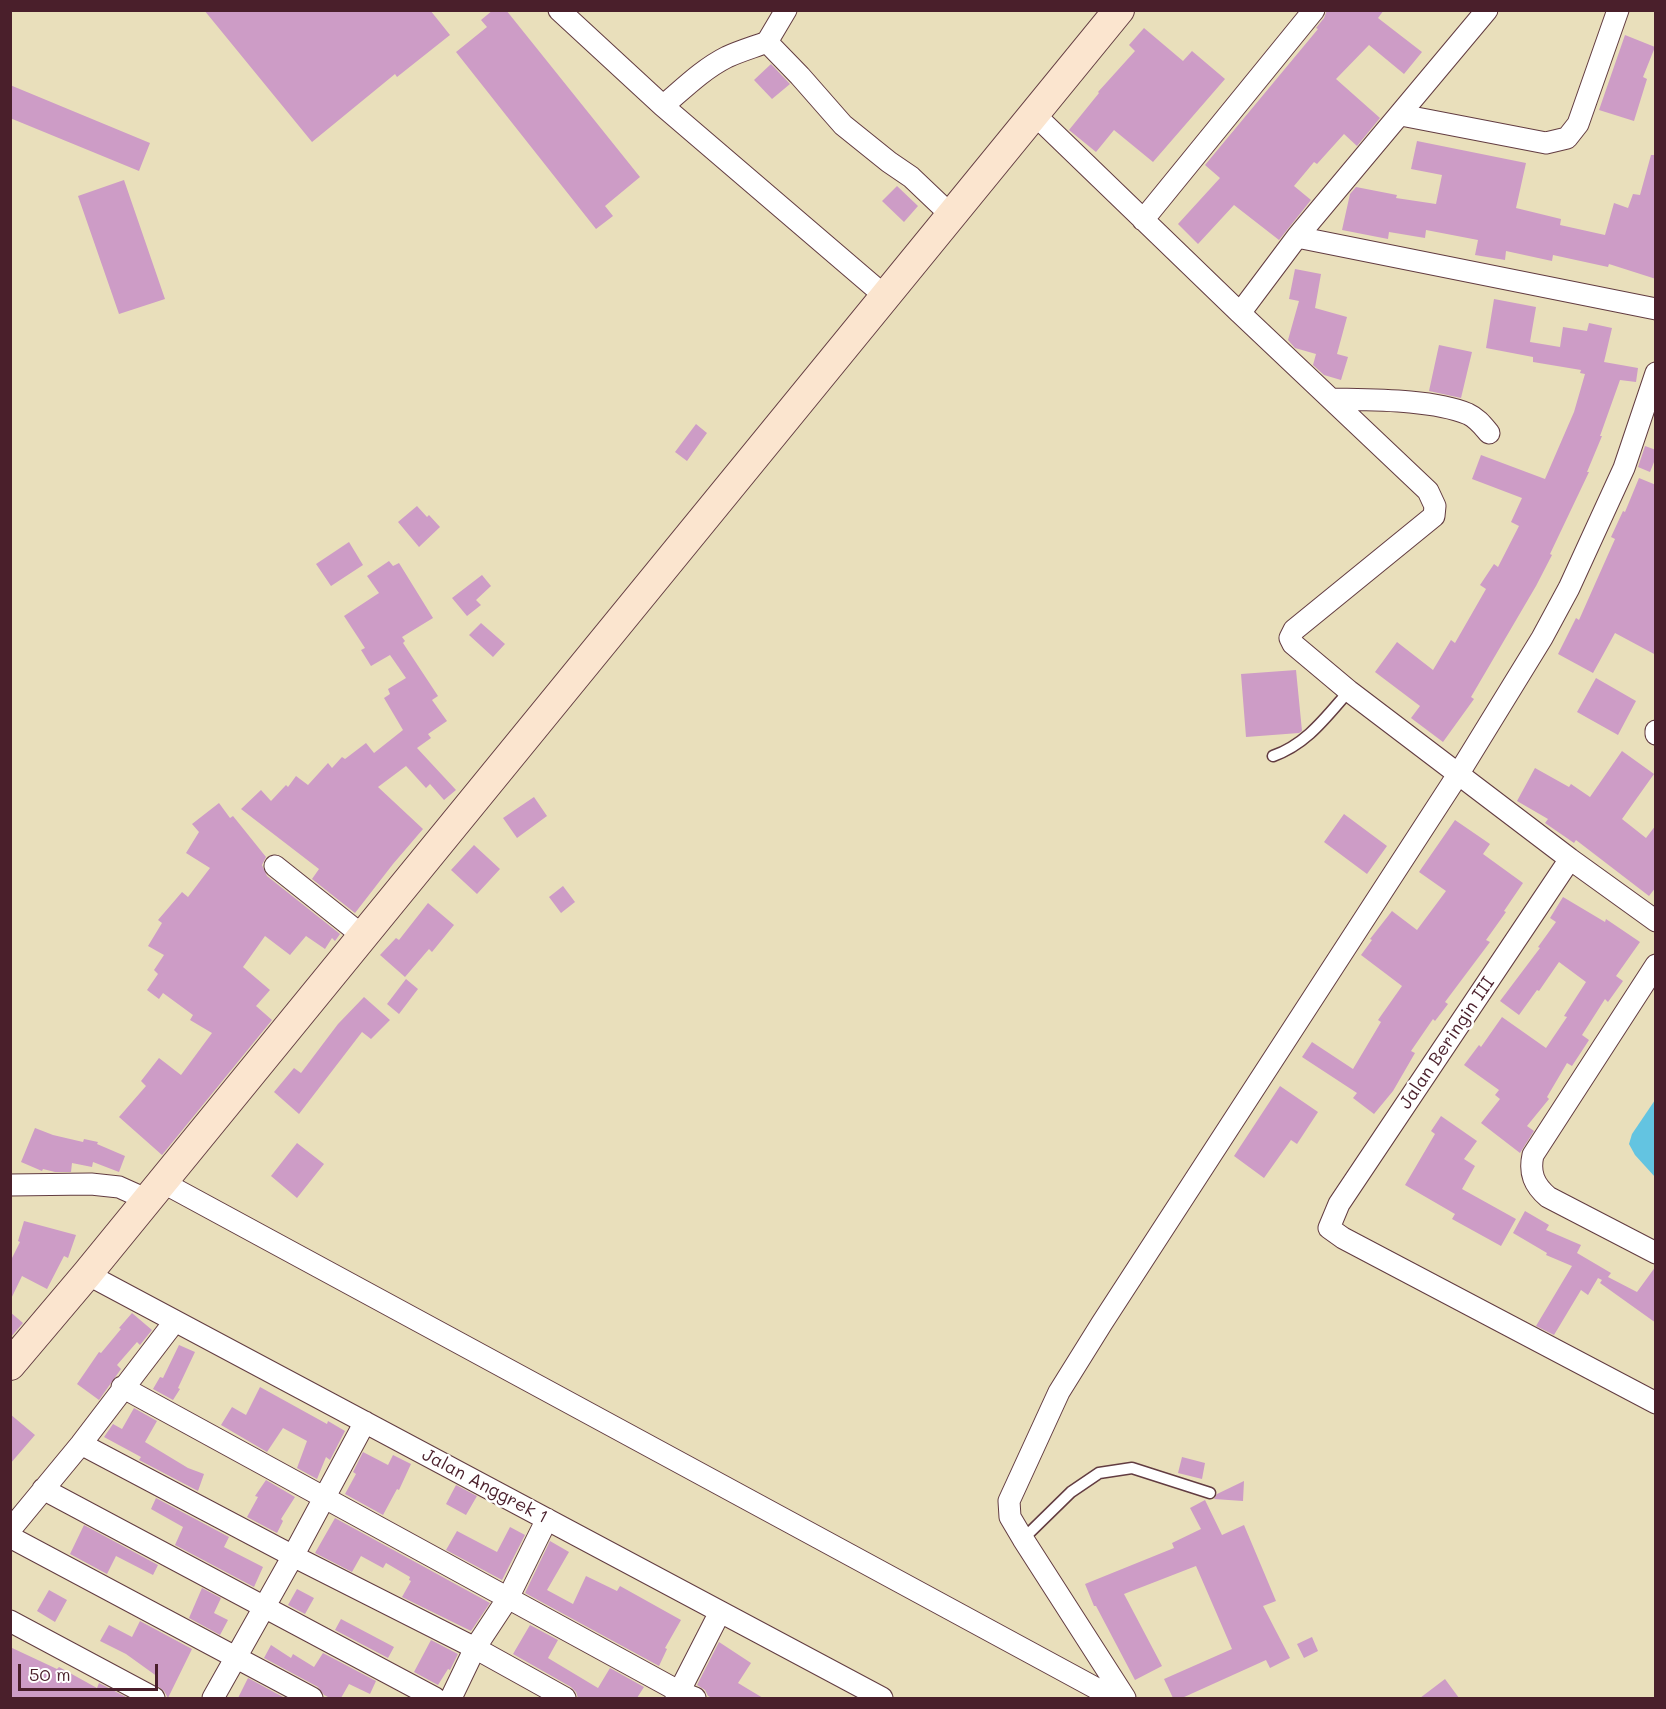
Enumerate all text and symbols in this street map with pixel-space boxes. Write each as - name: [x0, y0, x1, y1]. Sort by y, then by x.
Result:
- street label: Jalan Beringin III: [1395, 973, 1499, 1113]
- street label: Jalan Anggrek 1: [418, 1444, 552, 1528]
- scale bar: [21, 1652, 160, 1690]
- text: 50 m: [29, 1662, 71, 1686]

